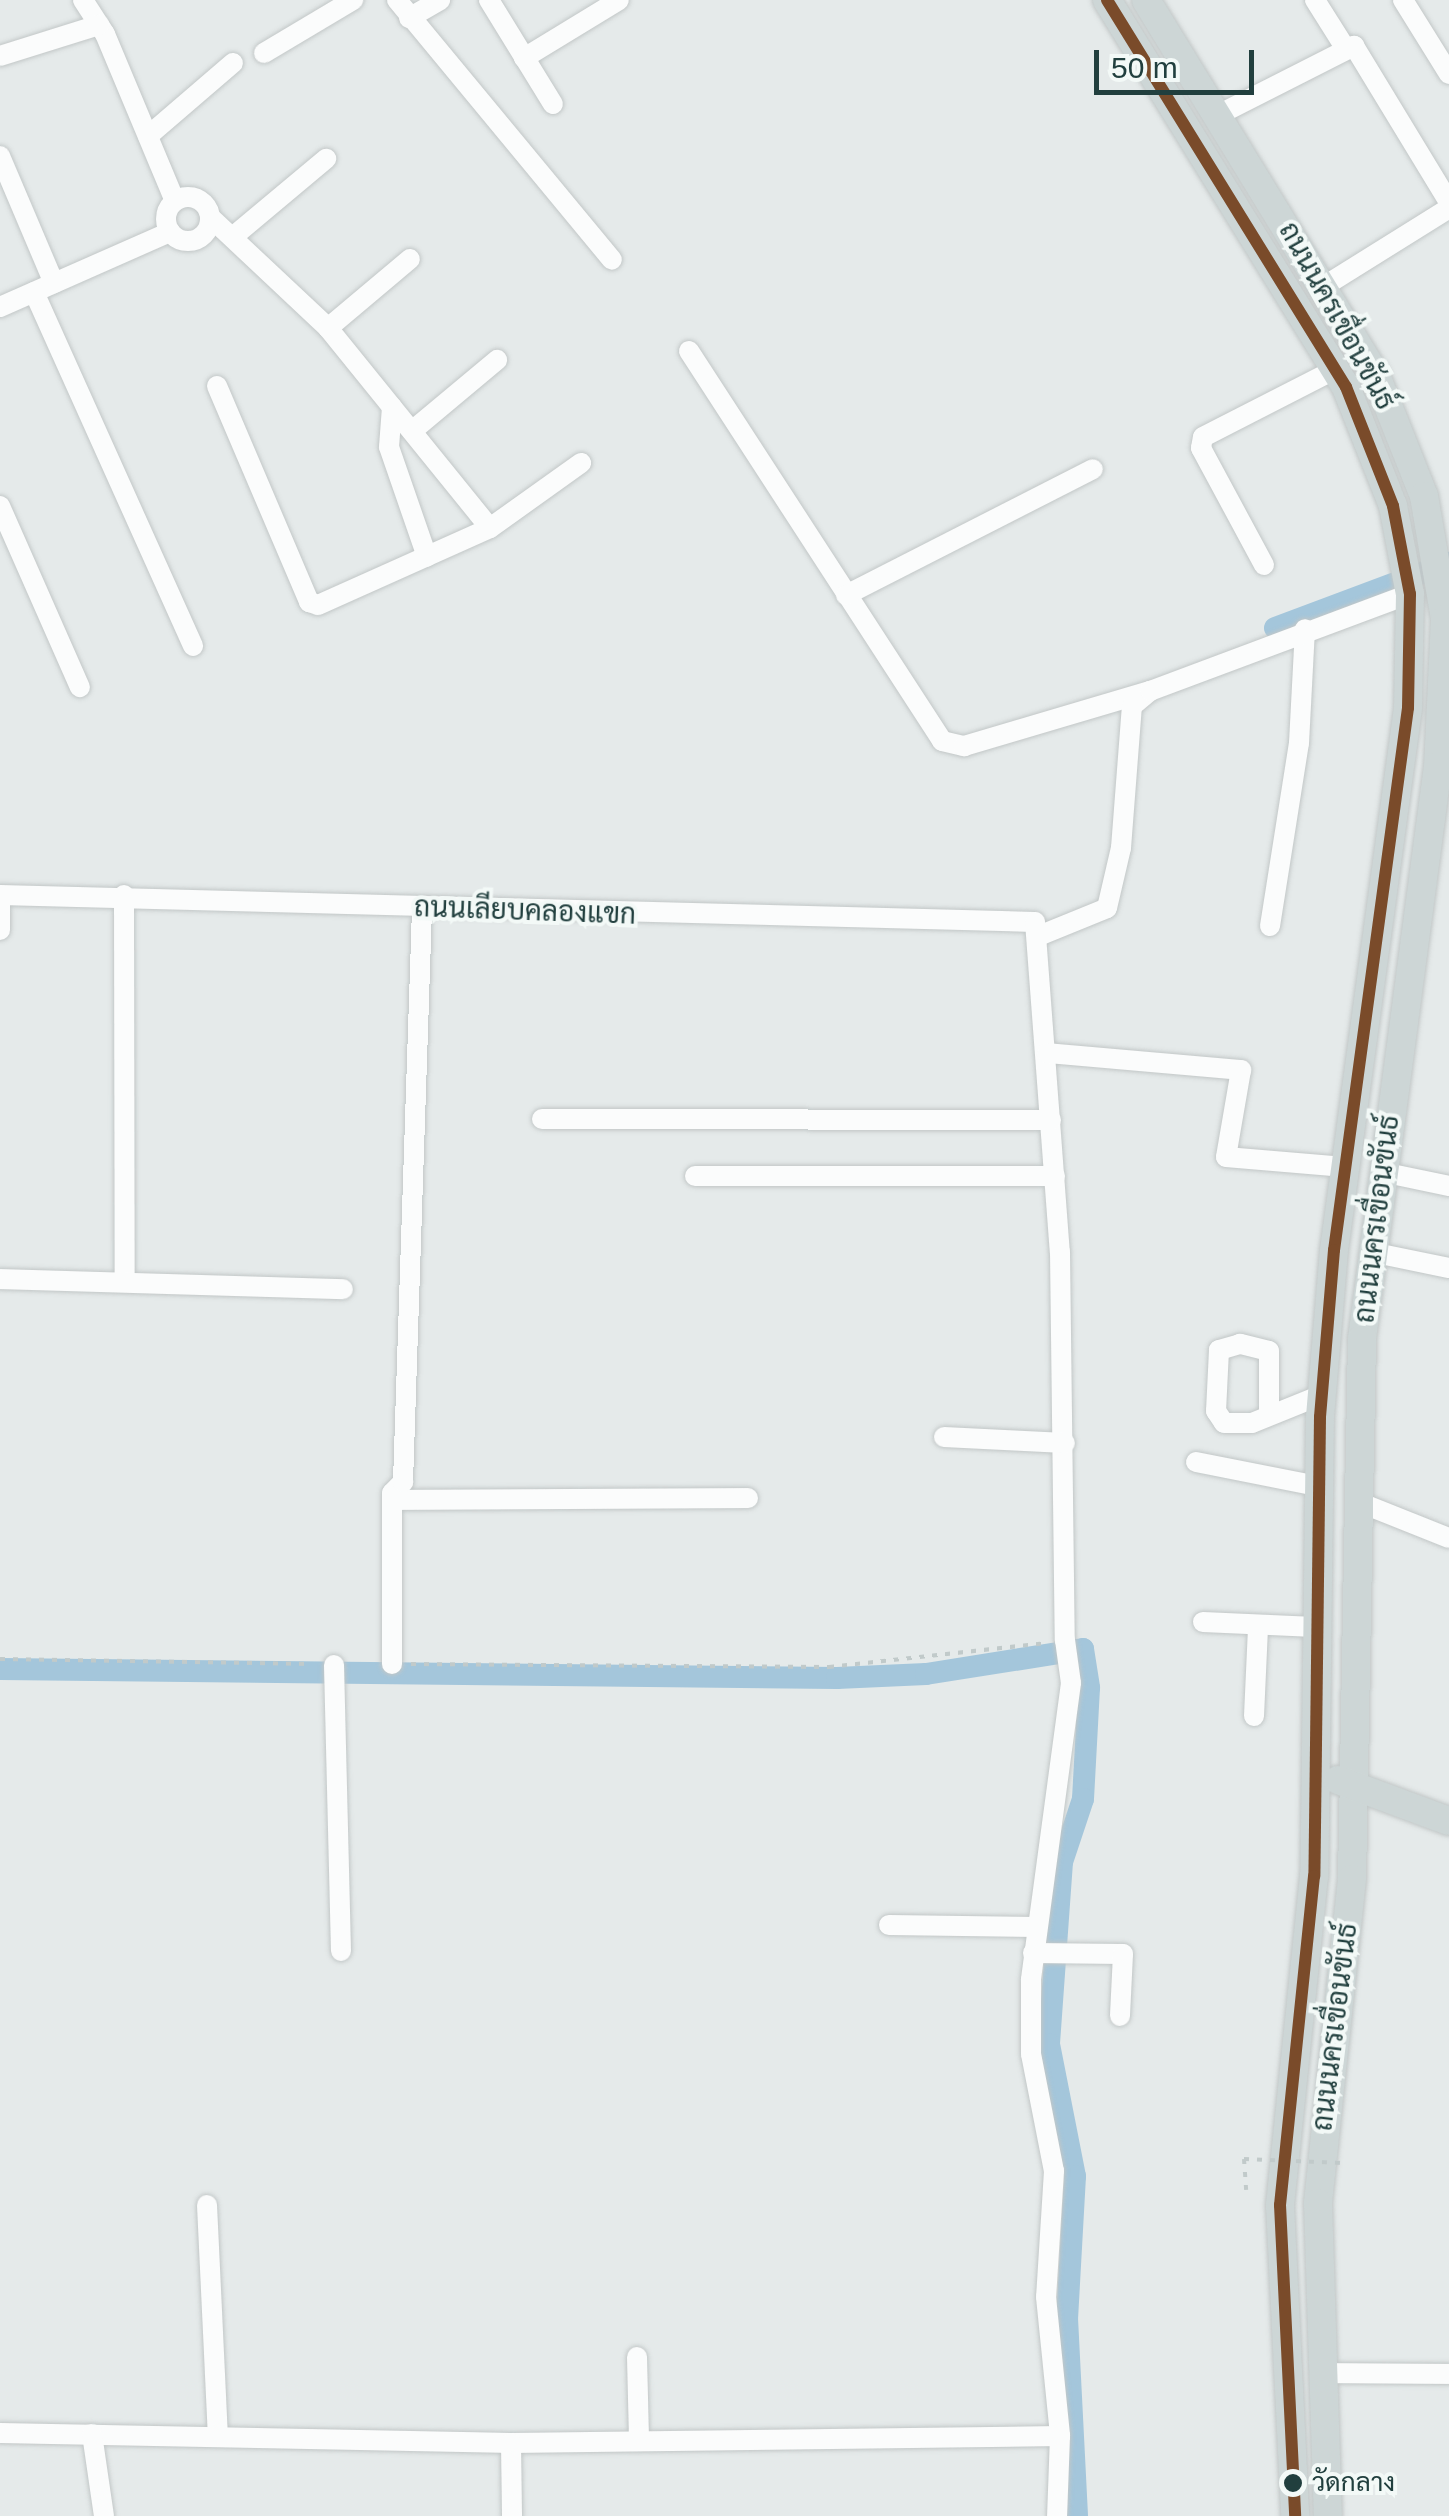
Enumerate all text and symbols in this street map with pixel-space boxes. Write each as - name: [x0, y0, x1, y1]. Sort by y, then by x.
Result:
- scale bar: [1099, 30, 1259, 92]
- text: 50 m: [1111, 51, 1178, 84]
- street label: ถนนนครเขื่อนขันธ์: [1272, 216, 1402, 416]
- street label: ถนนเลียบคลองแขก: [413, 890, 637, 932]
- street label: ถนนนครเขื่อนขันธ์: [1348, 1113, 1406, 1325]
- street label: ถนนนครเขื่อนขันธ์: [1306, 1921, 1364, 2133]
- place label: วัดกลาง: [1312, 2467, 1395, 2499]
- marker: วัดกลาง: [1283, 2473, 1303, 2493]

